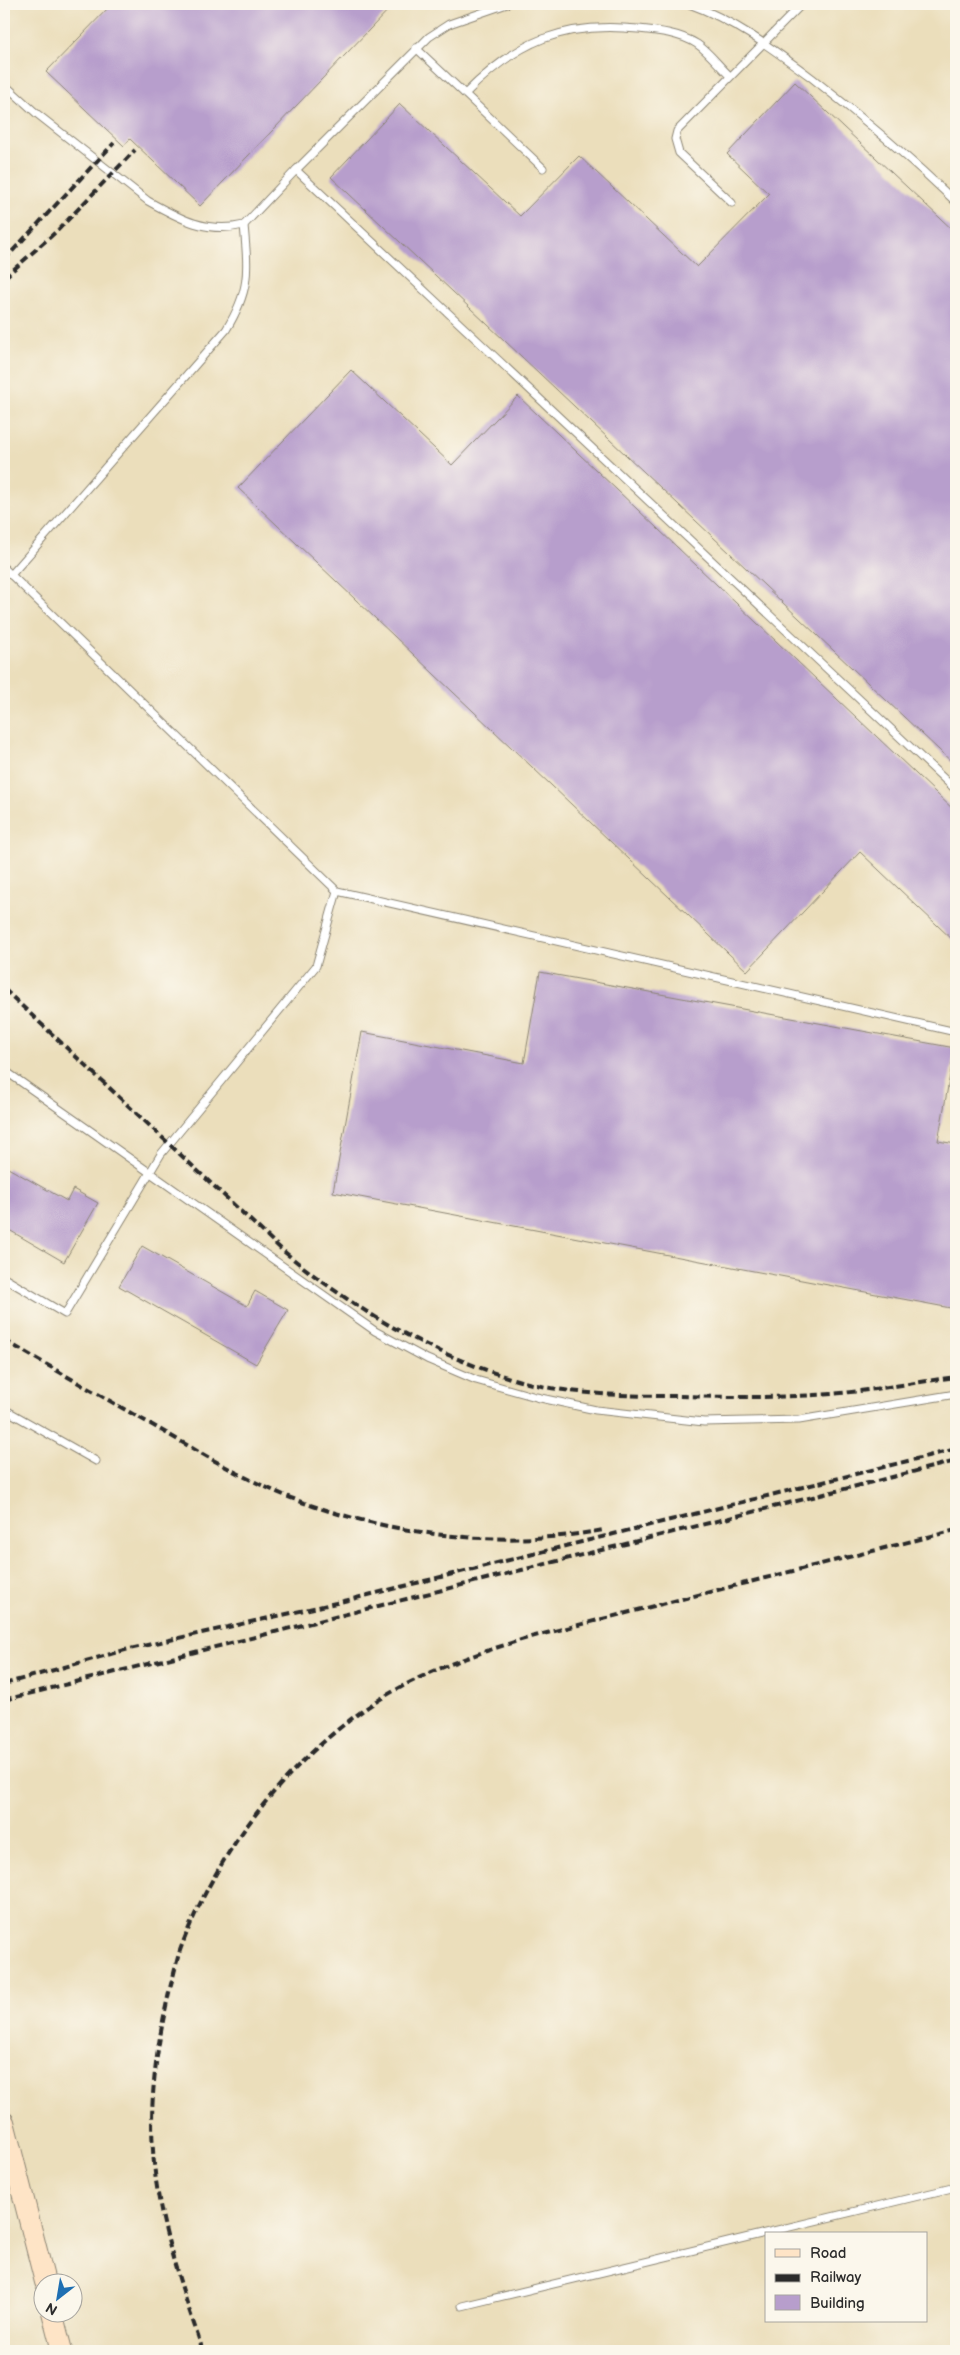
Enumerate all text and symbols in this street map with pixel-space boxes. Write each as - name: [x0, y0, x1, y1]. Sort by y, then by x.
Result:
- legend: [765, 2232, 928, 2322]
- text: Road: [810, 2244, 846, 2263]
- text: Railway: [810, 2268, 861, 2287]
- north arrow: [32, 2272, 82, 2322]
- text: Building: [810, 2294, 865, 2313]
- text: N: [43, 2299, 60, 2319]

